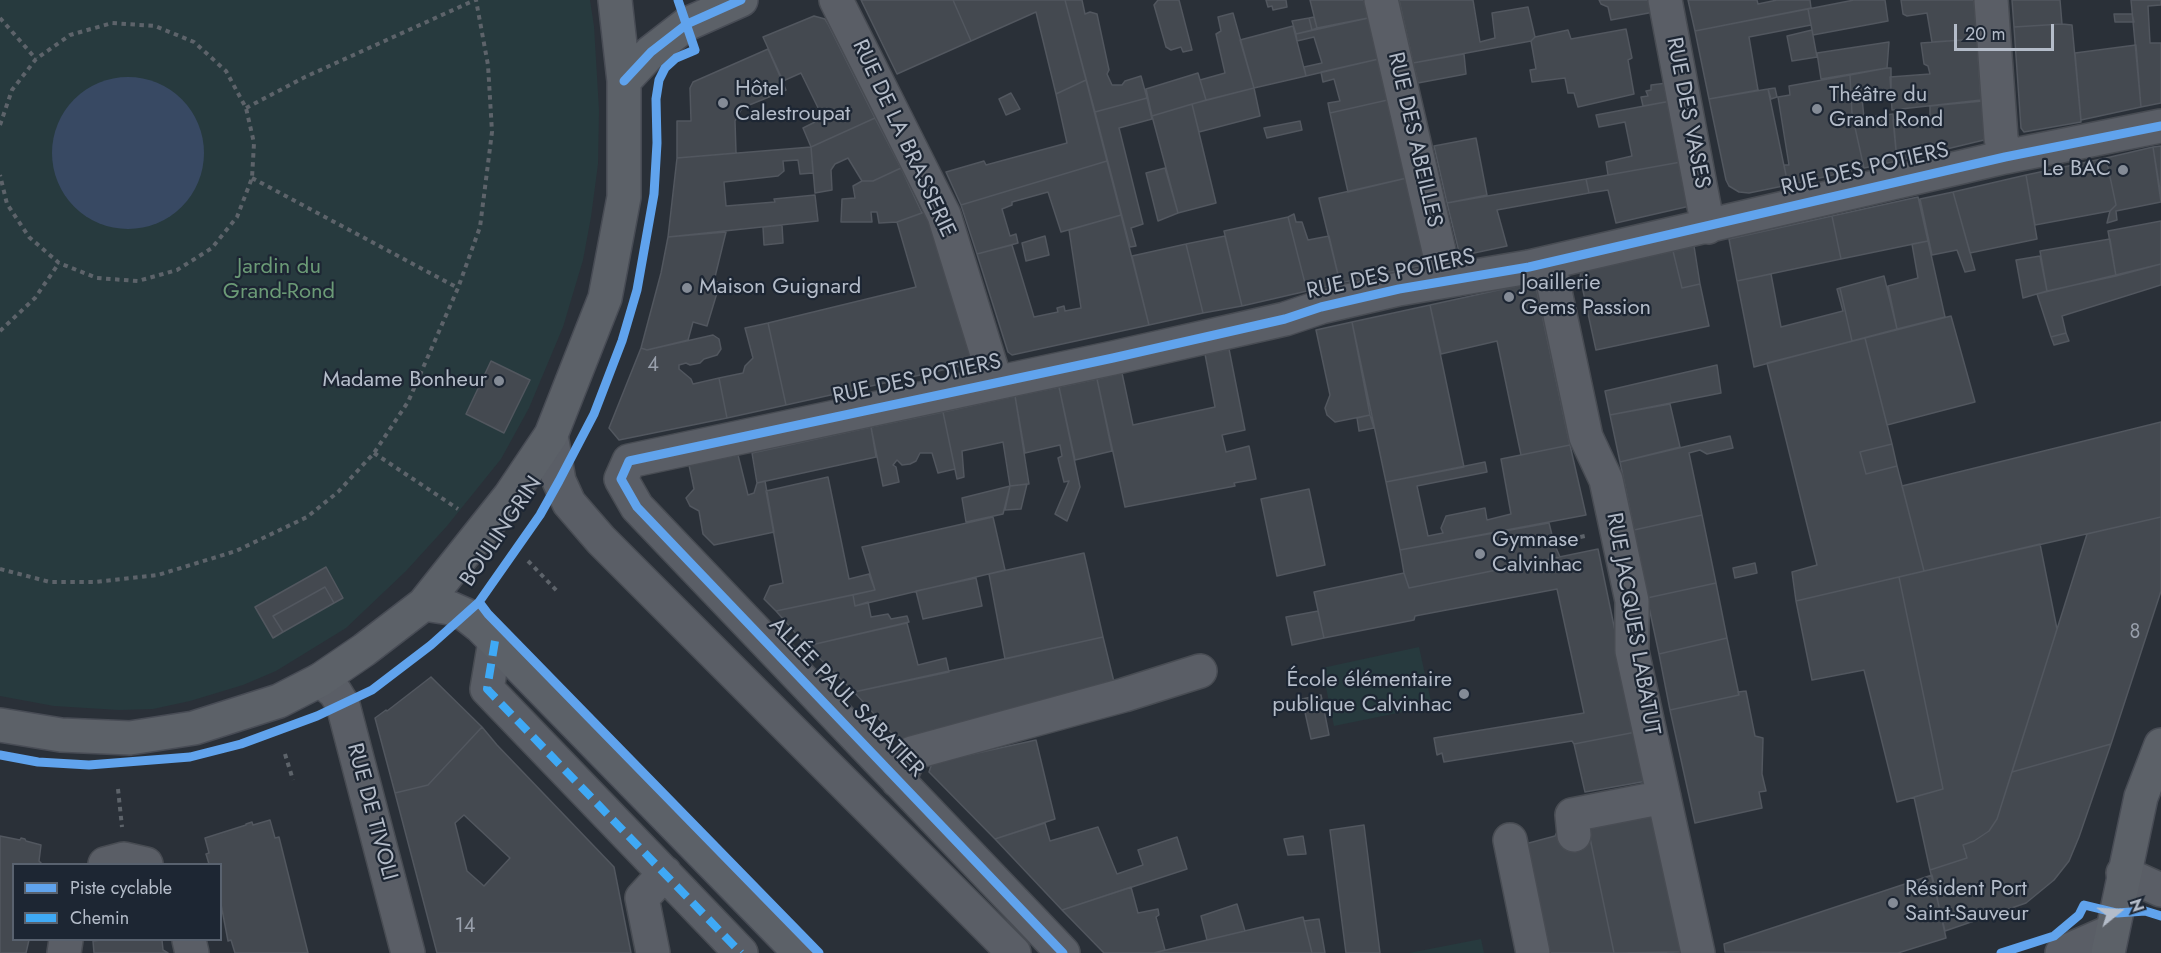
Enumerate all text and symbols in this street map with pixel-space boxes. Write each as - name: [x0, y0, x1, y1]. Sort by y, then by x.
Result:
- scale bar: [1957, 12, 2058, 50]
- text: 20 m: [1965, 21, 2005, 47]
- street label: RUE DES VASES: [1659, 35, 1715, 191]
- street label: RUE DE LA BRASSERIE: [846, 36, 960, 242]
- street label: RUE DES ABEILLES: [1381, 50, 1447, 230]
- place label: Hôtel Calestroupat: [735, 77, 850, 128]
- place label: Théâtre du Grand Rond: [1829, 83, 1943, 134]
- marker: Hôtel Calestroupat: [716, 96, 730, 110]
- marker: Théâtre du Grand Rond: [1810, 102, 1824, 116]
- street label: RUE DES POTIERS: [1779, 138, 1951, 202]
- place label: Le BAC: [2042, 157, 2111, 183]
- marker: Le BAC: [2116, 163, 2130, 177]
- street label: RUE DES POTIERS: [1304, 244, 1478, 306]
- park label: Jardin du Grand-Rond: [223, 255, 335, 306]
- place label: Joaillerie Gems Passion: [1521, 271, 1651, 322]
- place label: Maison Guignard: [699, 275, 861, 301]
- marker: Maison Guignard: [680, 281, 694, 295]
- marker: Joaillerie Gems Passion: [1502, 290, 1516, 304]
- street label: RUE DES POTIERS: [830, 349, 1004, 411]
- house number: 4: [647, 354, 659, 378]
- place label: Madame Bonheur: [323, 368, 487, 394]
- marker: Madame Bonheur: [492, 374, 506, 388]
- street label: BOULINGRIN: [455, 472, 549, 592]
- street label: RUE JACQUES LABATUT: [1599, 511, 1665, 737]
- place label: Gymnase Calvinhac: [1492, 528, 1582, 580]
- marker: Gymnase Calvinhac: [1473, 547, 1487, 561]
- street label: ALLÉE PAUL SABATIER: [763, 613, 929, 783]
- house number: 8: [2130, 621, 2140, 645]
- place label: École élémentaire publique Calvinhac: [1272, 668, 1452, 720]
- marker: École élémentaire publique Calvinhac: [1457, 687, 1471, 701]
- street label: RUE DE TIVOLI: [340, 741, 402, 883]
- legend: [12, 863, 222, 941]
- text: Piste cyclable: [70, 875, 172, 901]
- place label: Résident Port Saint-Sauveur: [1905, 877, 2029, 928]
- north arrow: [2089, 881, 2149, 941]
- marker: Résident Port Saint-Sauveur: [1886, 896, 1900, 910]
- text: N: [2124, 896, 2149, 915]
- text: Chemin: [70, 905, 129, 931]
- house number: 14: [455, 915, 475, 939]

